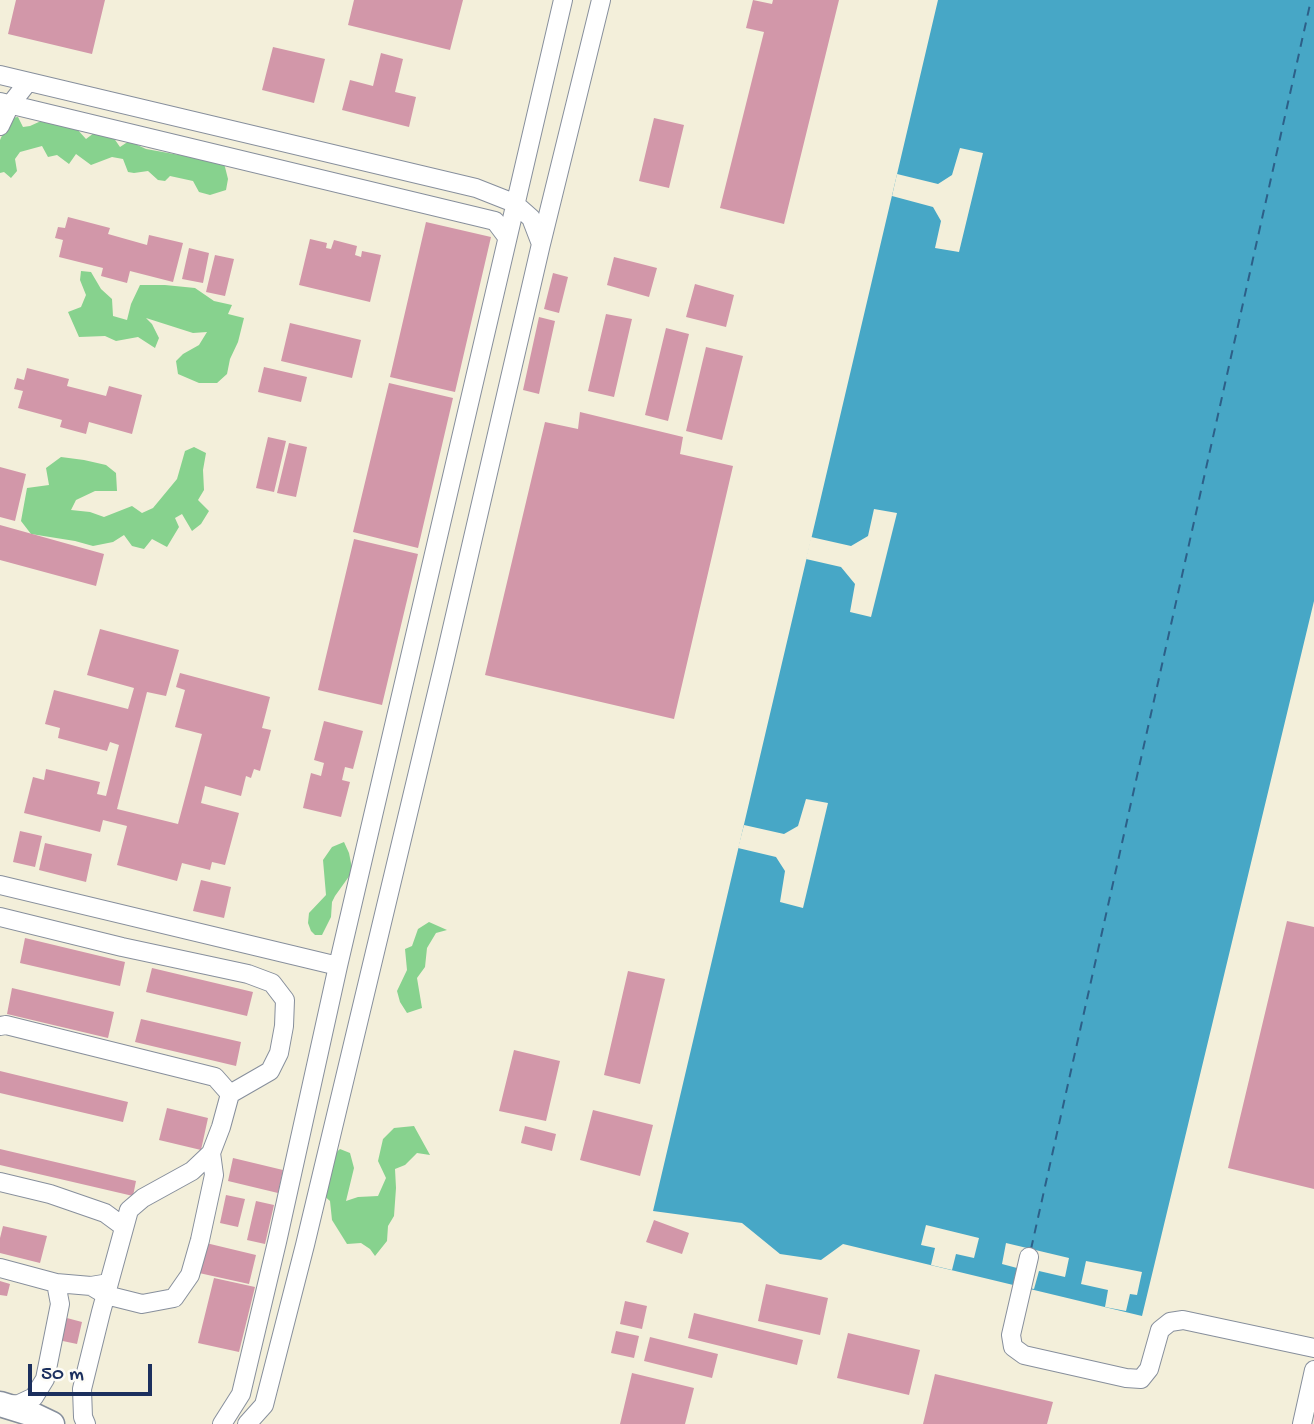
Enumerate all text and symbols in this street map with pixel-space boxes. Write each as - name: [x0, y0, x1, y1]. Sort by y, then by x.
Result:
- scale bar: [32, 1350, 156, 1394]
- text: 50 m: [41, 1363, 84, 1388]

